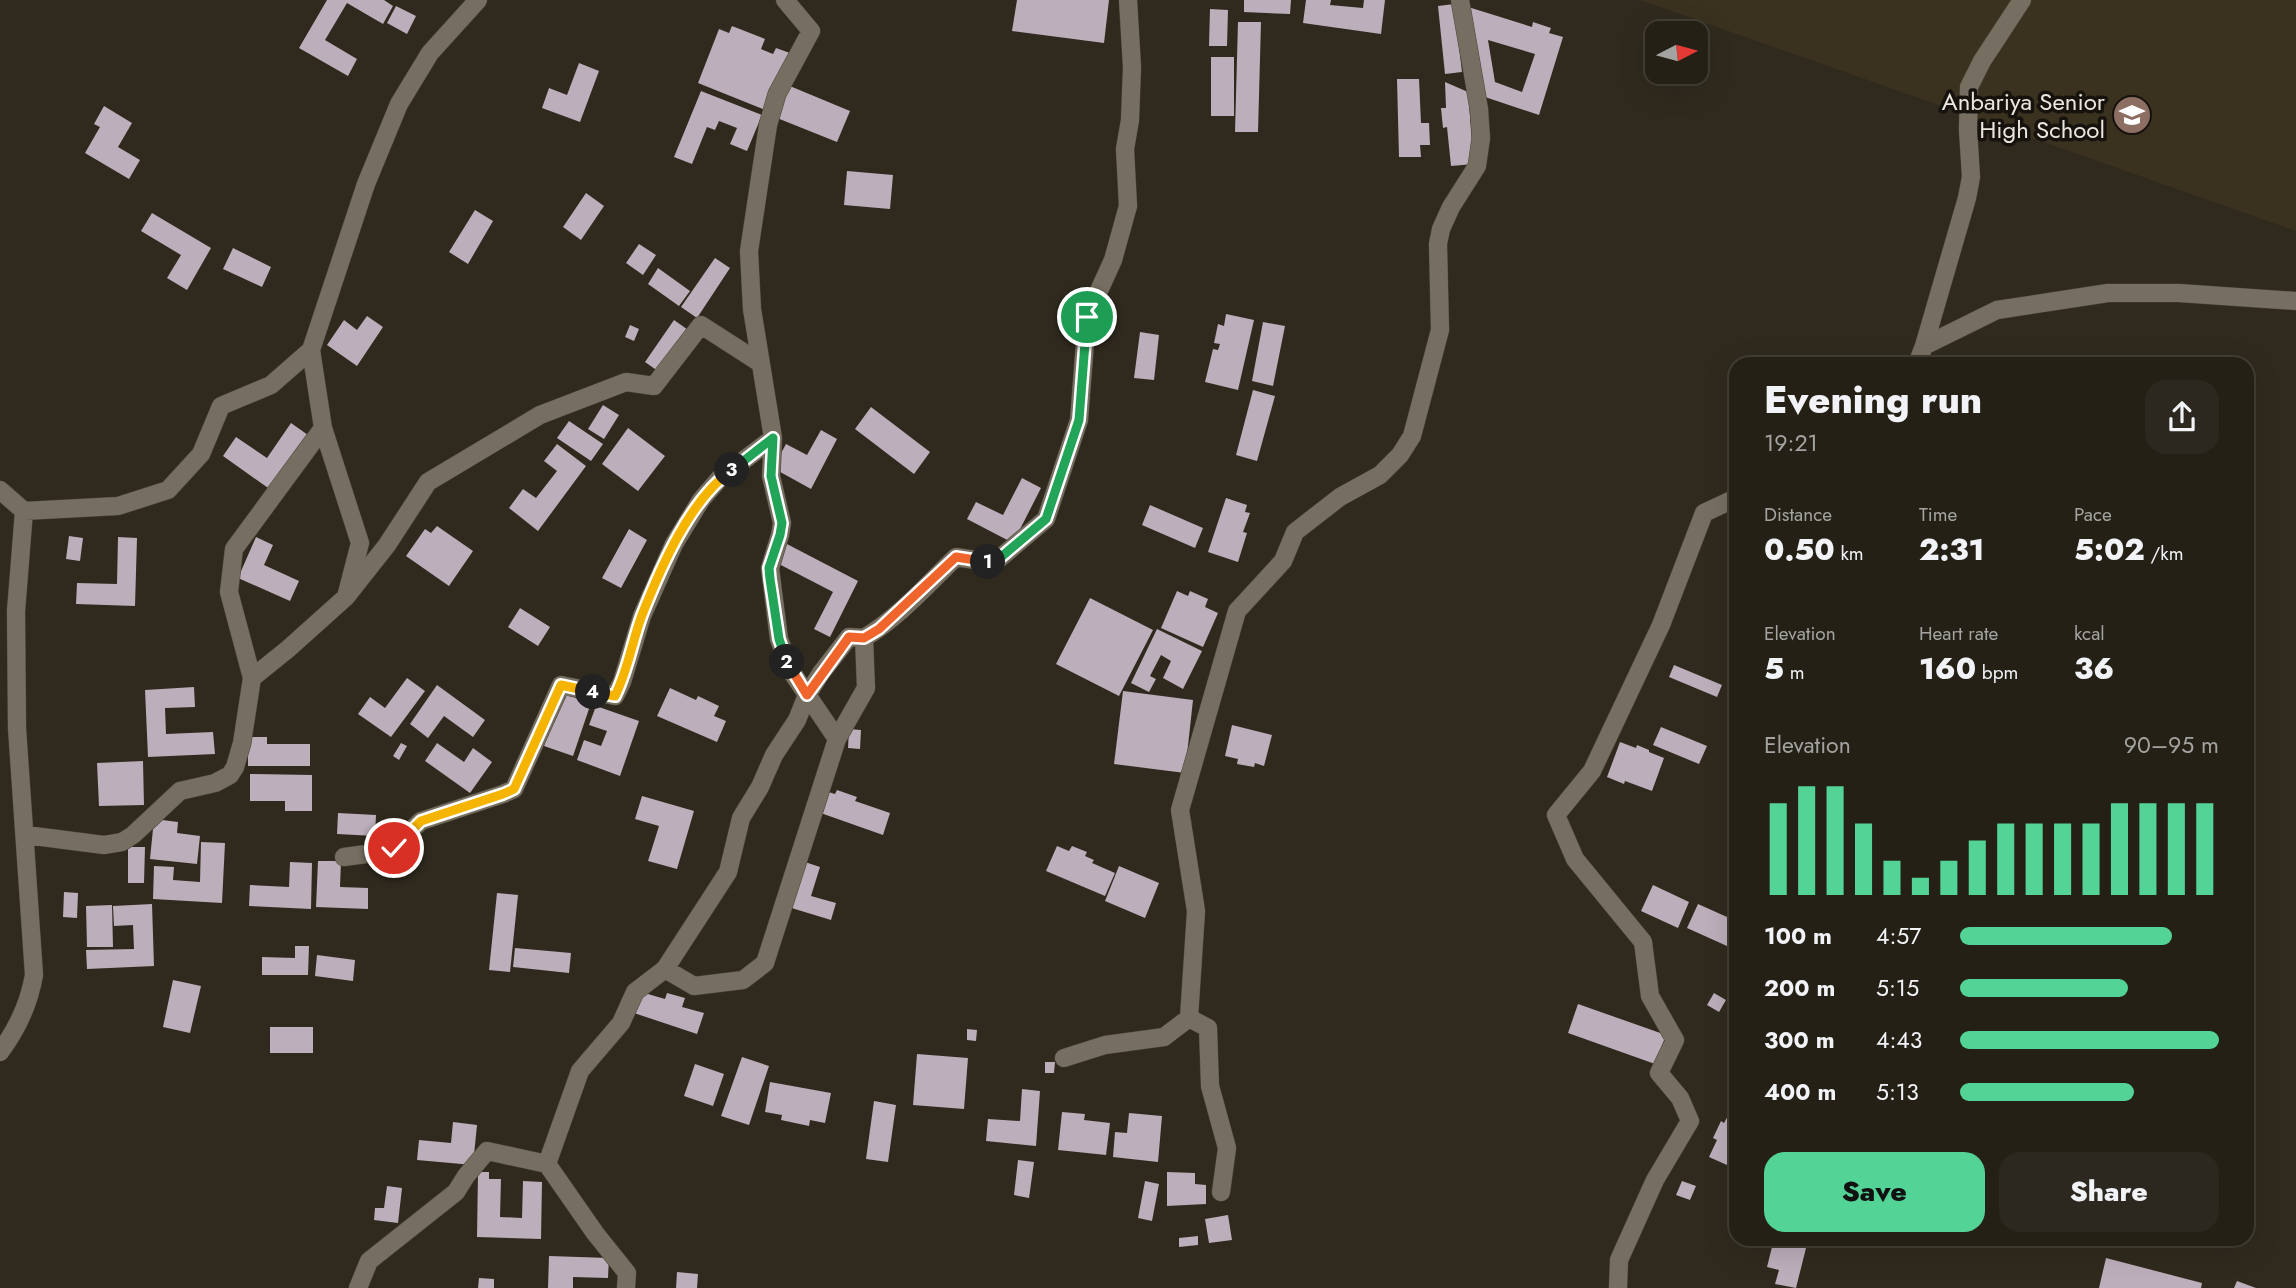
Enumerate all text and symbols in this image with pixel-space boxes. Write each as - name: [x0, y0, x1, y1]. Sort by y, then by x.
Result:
- north arrow: [1645, 21, 1708, 84]
- map controls: [1645, 21, 1708, 84]
- place label: Anbariya Senior High School: [1942, 84, 2106, 147]
- school or university icon: Anbariya Senior High School: [2111, 94, 2153, 136]
- pin: [1057, 287, 1117, 347]
- icon: arrive: [1068, 298, 1106, 336]
- text: Evening run: [1764, 372, 1982, 427]
- button: share: [2145, 380, 2219, 454]
- text: 19:21: [1764, 426, 1818, 460]
- pin: 3: [714, 452, 750, 488]
- text: 3: [726, 456, 737, 483]
- text: Distance: [1764, 501, 1832, 528]
- text: Time: [1919, 501, 1957, 528]
- text: Pace: [2074, 501, 2112, 528]
- text: 0.50: [1764, 528, 1835, 571]
- text: 2:31: [1919, 528, 1984, 571]
- text: 5:02: [2074, 528, 2145, 571]
- text: km: [1835, 540, 1864, 567]
- text: /km: [2145, 540, 2184, 567]
- pin: 1: [970, 544, 1006, 580]
- text: 1: [983, 548, 992, 575]
- text: Elevation: [1764, 620, 1836, 647]
- text: Heart rate: [1919, 620, 1998, 647]
- text: kcal: [2074, 620, 2105, 647]
- pin: 2: [770, 644, 804, 680]
- text: 5: [1764, 647, 1784, 690]
- text: 160: [1919, 647, 1976, 690]
- text: 36: [2074, 647, 2114, 690]
- text: 2: [780, 648, 793, 675]
- text: m: [1784, 659, 1805, 686]
- text: bpm: [1976, 659, 2018, 686]
- pin: 4: [576, 674, 610, 710]
- text: 4: [586, 678, 599, 705]
- text: Elevation: [1764, 728, 1851, 762]
- text: 90–95 m: [2124, 728, 2219, 762]
- pin: [364, 818, 424, 878]
- icon: check: [375, 829, 413, 867]
- text: 100 m: [1764, 919, 1832, 953]
- text: 4:57: [1876, 919, 1921, 953]
- text: 200 m: [1764, 971, 1835, 1005]
- text: 5:15: [1876, 971, 1919, 1005]
- text: 300 m: [1764, 1023, 1835, 1057]
- text: 4:43: [1876, 1023, 1922, 1057]
- text: 400 m: [1764, 1075, 1836, 1109]
- text: 5:13: [1876, 1075, 1919, 1109]
- button: Save: [1764, 1152, 1985, 1232]
- button: Share: [1999, 1152, 2219, 1232]

